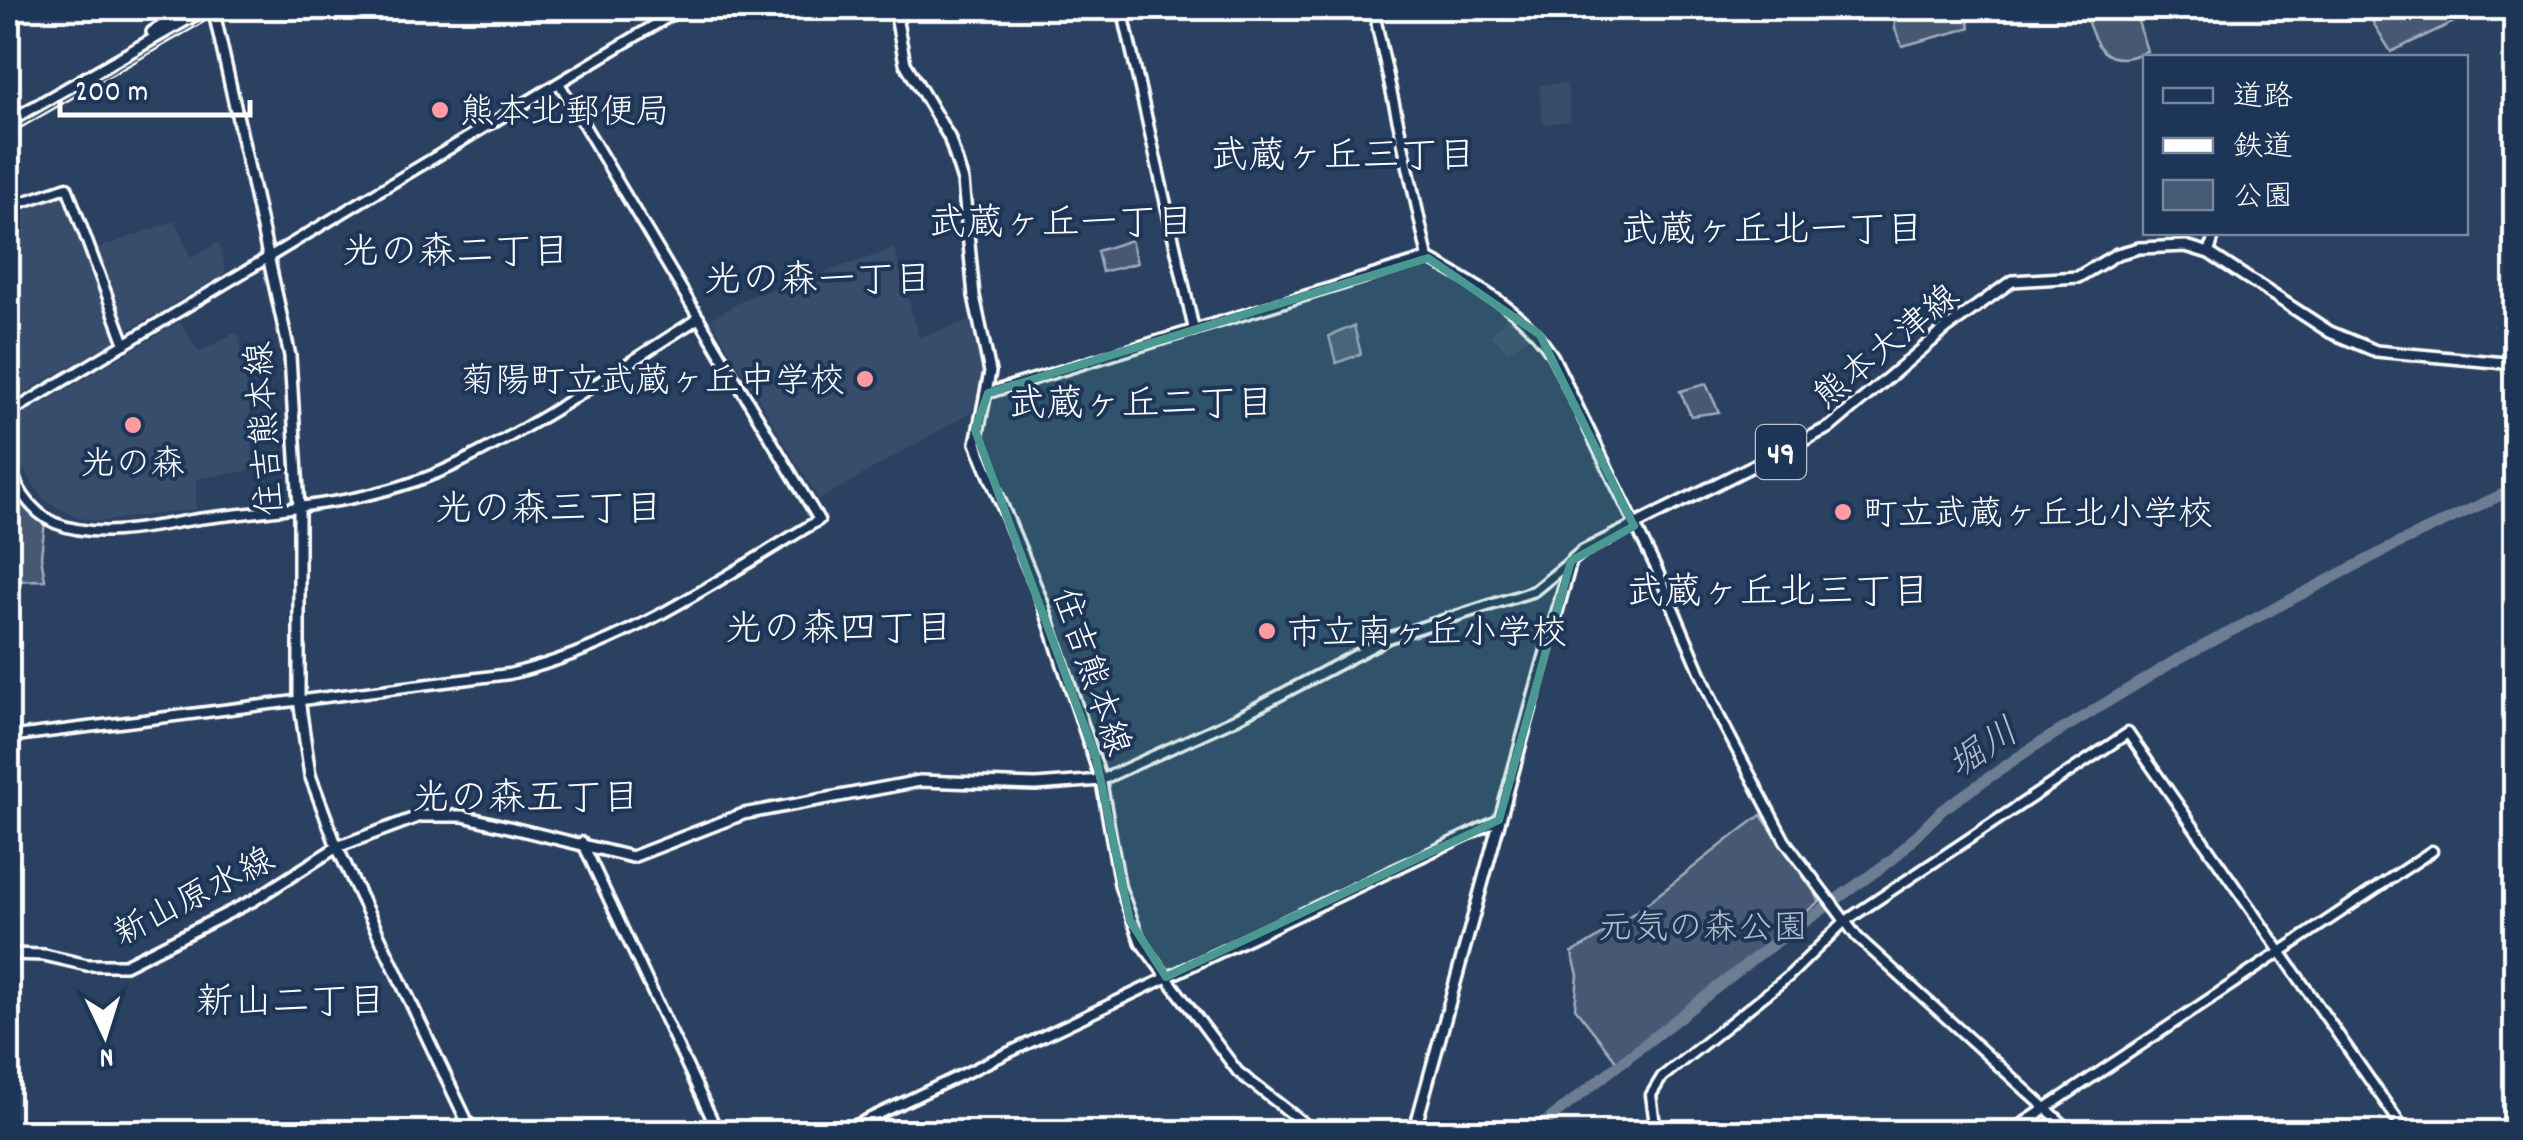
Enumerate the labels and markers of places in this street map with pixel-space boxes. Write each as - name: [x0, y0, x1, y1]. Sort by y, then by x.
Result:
- place label: 熊本北郵便局: [460, 90, 670, 140]
- marker: 熊本北郵便局: [429, 99, 451, 121]
- place label: 菊陽町立武蔵ヶ丘中学校: [460, 359, 845, 409]
- marker: 菊陽町立武蔵ヶ丘中学校: [854, 368, 876, 390]
- marker: 光の森: [122, 414, 144, 436]
- place label: 光の森: [80, 442, 186, 492]
- place label: 町立武蔵ヶ丘北小学校: [1863, 492, 2213, 542]
- marker: 町立武蔵ヶ丘北小学校: [1832, 501, 1854, 523]
- place label: 市立南ヶ丘小学校: [1287, 611, 1567, 661]
- marker: 市立南ヶ丘小学校: [1256, 620, 1278, 642]

